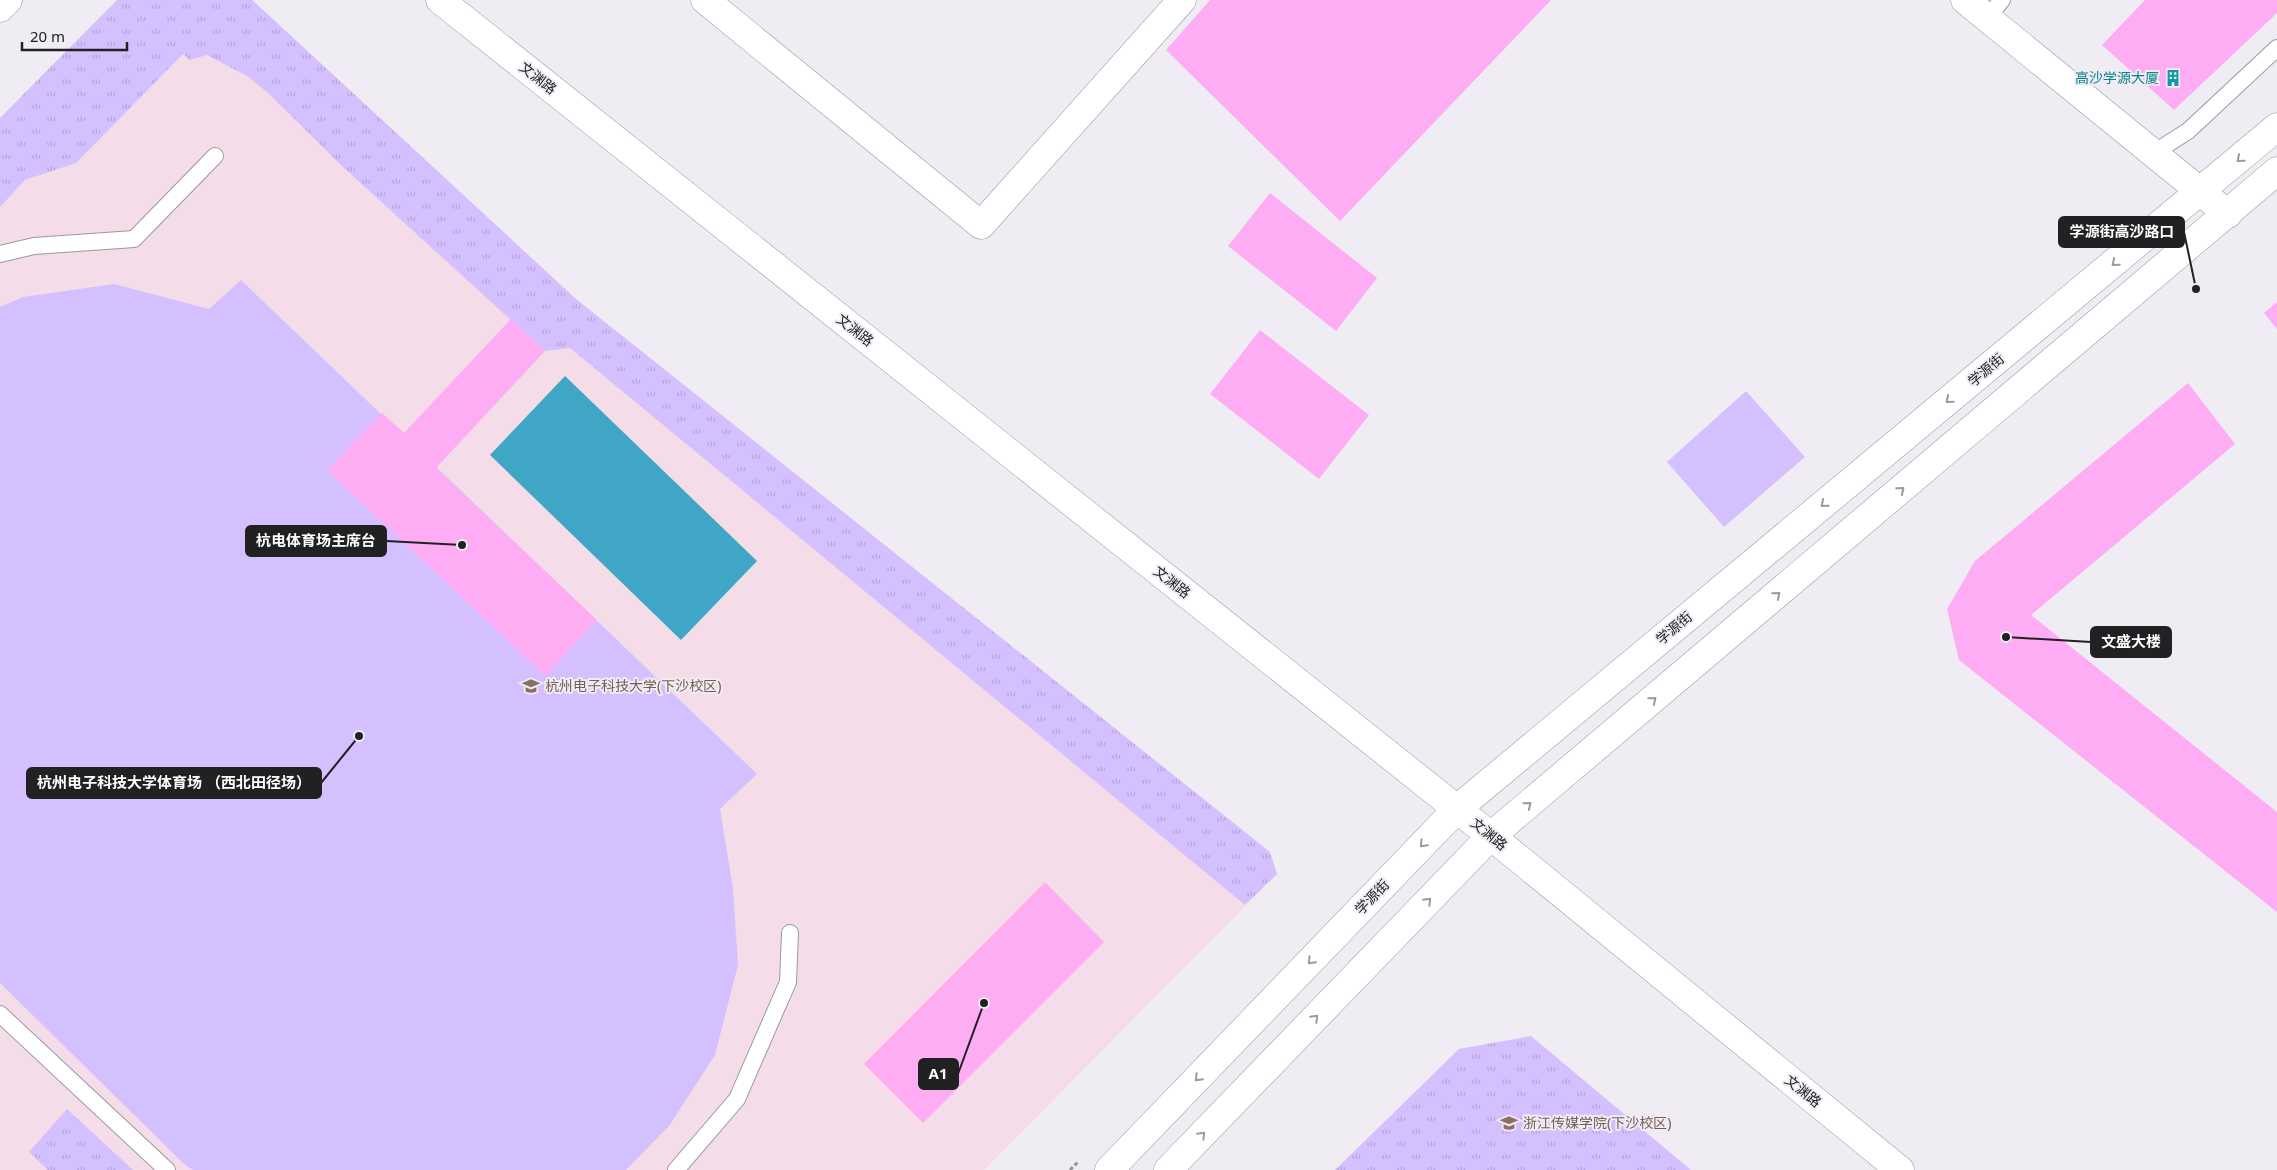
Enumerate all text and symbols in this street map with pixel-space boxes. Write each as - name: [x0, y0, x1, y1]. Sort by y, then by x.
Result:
- scale bar: [22, 20, 128, 52]
- text: 20 m: [30, 26, 65, 46]
- street label: 文渊路: [516, 57, 561, 98]
- place label: 高沙学源大厦: [2075, 68, 2159, 87]
- building icon: 高沙学源大厦: [2163, 68, 2183, 88]
- one-way arrow: [2236, 153, 2245, 162]
- callout: 学源街高沙路口: [2059, 217, 2184, 247]
- text: 学源街高沙路口: [2069, 221, 2175, 241]
- one-way arrow: [2112, 257, 2121, 265]
- street label: 文渊路: [833, 309, 878, 350]
- street label: 学源街: [1963, 349, 2008, 390]
- one-way arrow: [1946, 394, 1955, 403]
- one-way arrow: [1895, 487, 1904, 496]
- one-way arrow: [1821, 498, 1830, 507]
- callout: 杭电体育场主席台: [246, 526, 386, 556]
- text: 杭电体育场主席台: [256, 530, 376, 550]
- street label: 文渊路: [1150, 561, 1195, 602]
- one-way arrow: [1771, 592, 1780, 601]
- street label: 学源街: [1651, 607, 1696, 648]
- callout: 文盛大楼: [2091, 627, 2171, 657]
- text: 文盛大楼: [2101, 631, 2161, 651]
- school or university icon: 杭州电子科技大学(下沙校区): [521, 676, 541, 696]
- place label: 杭州电子科技大学(下沙校区): [545, 676, 721, 695]
- one-way arrow: [1647, 696, 1656, 705]
- callout: 杭州电子科技大学体育场 （西北田径场）: [27, 768, 321, 798]
- text: 杭州电子科技大学体育场 （西北田径场）: [37, 772, 311, 792]
- one-way arrow: [1523, 801, 1532, 810]
- street label: 文渊路: [1467, 813, 1512, 854]
- one-way arrow: [1420, 838, 1429, 847]
- street label: 学源街: [1350, 875, 1393, 918]
- one-way arrow: [1422, 898, 1431, 907]
- one-way arrow: [1308, 955, 1317, 964]
- one-way arrow: [1309, 1015, 1318, 1024]
- callout: A1: [919, 1059, 958, 1089]
- text: A1: [929, 1063, 947, 1083]
- street label: 文渊路: [1781, 1070, 1826, 1111]
- one-way arrow: [1195, 1072, 1204, 1081]
- school or university icon: 浙江传媒学院(下沙校区): [1499, 1113, 1519, 1133]
- place label: 浙江传媒学院(下沙校区): [1523, 1113, 1671, 1132]
- one-way arrow: [1196, 1132, 1205, 1141]

